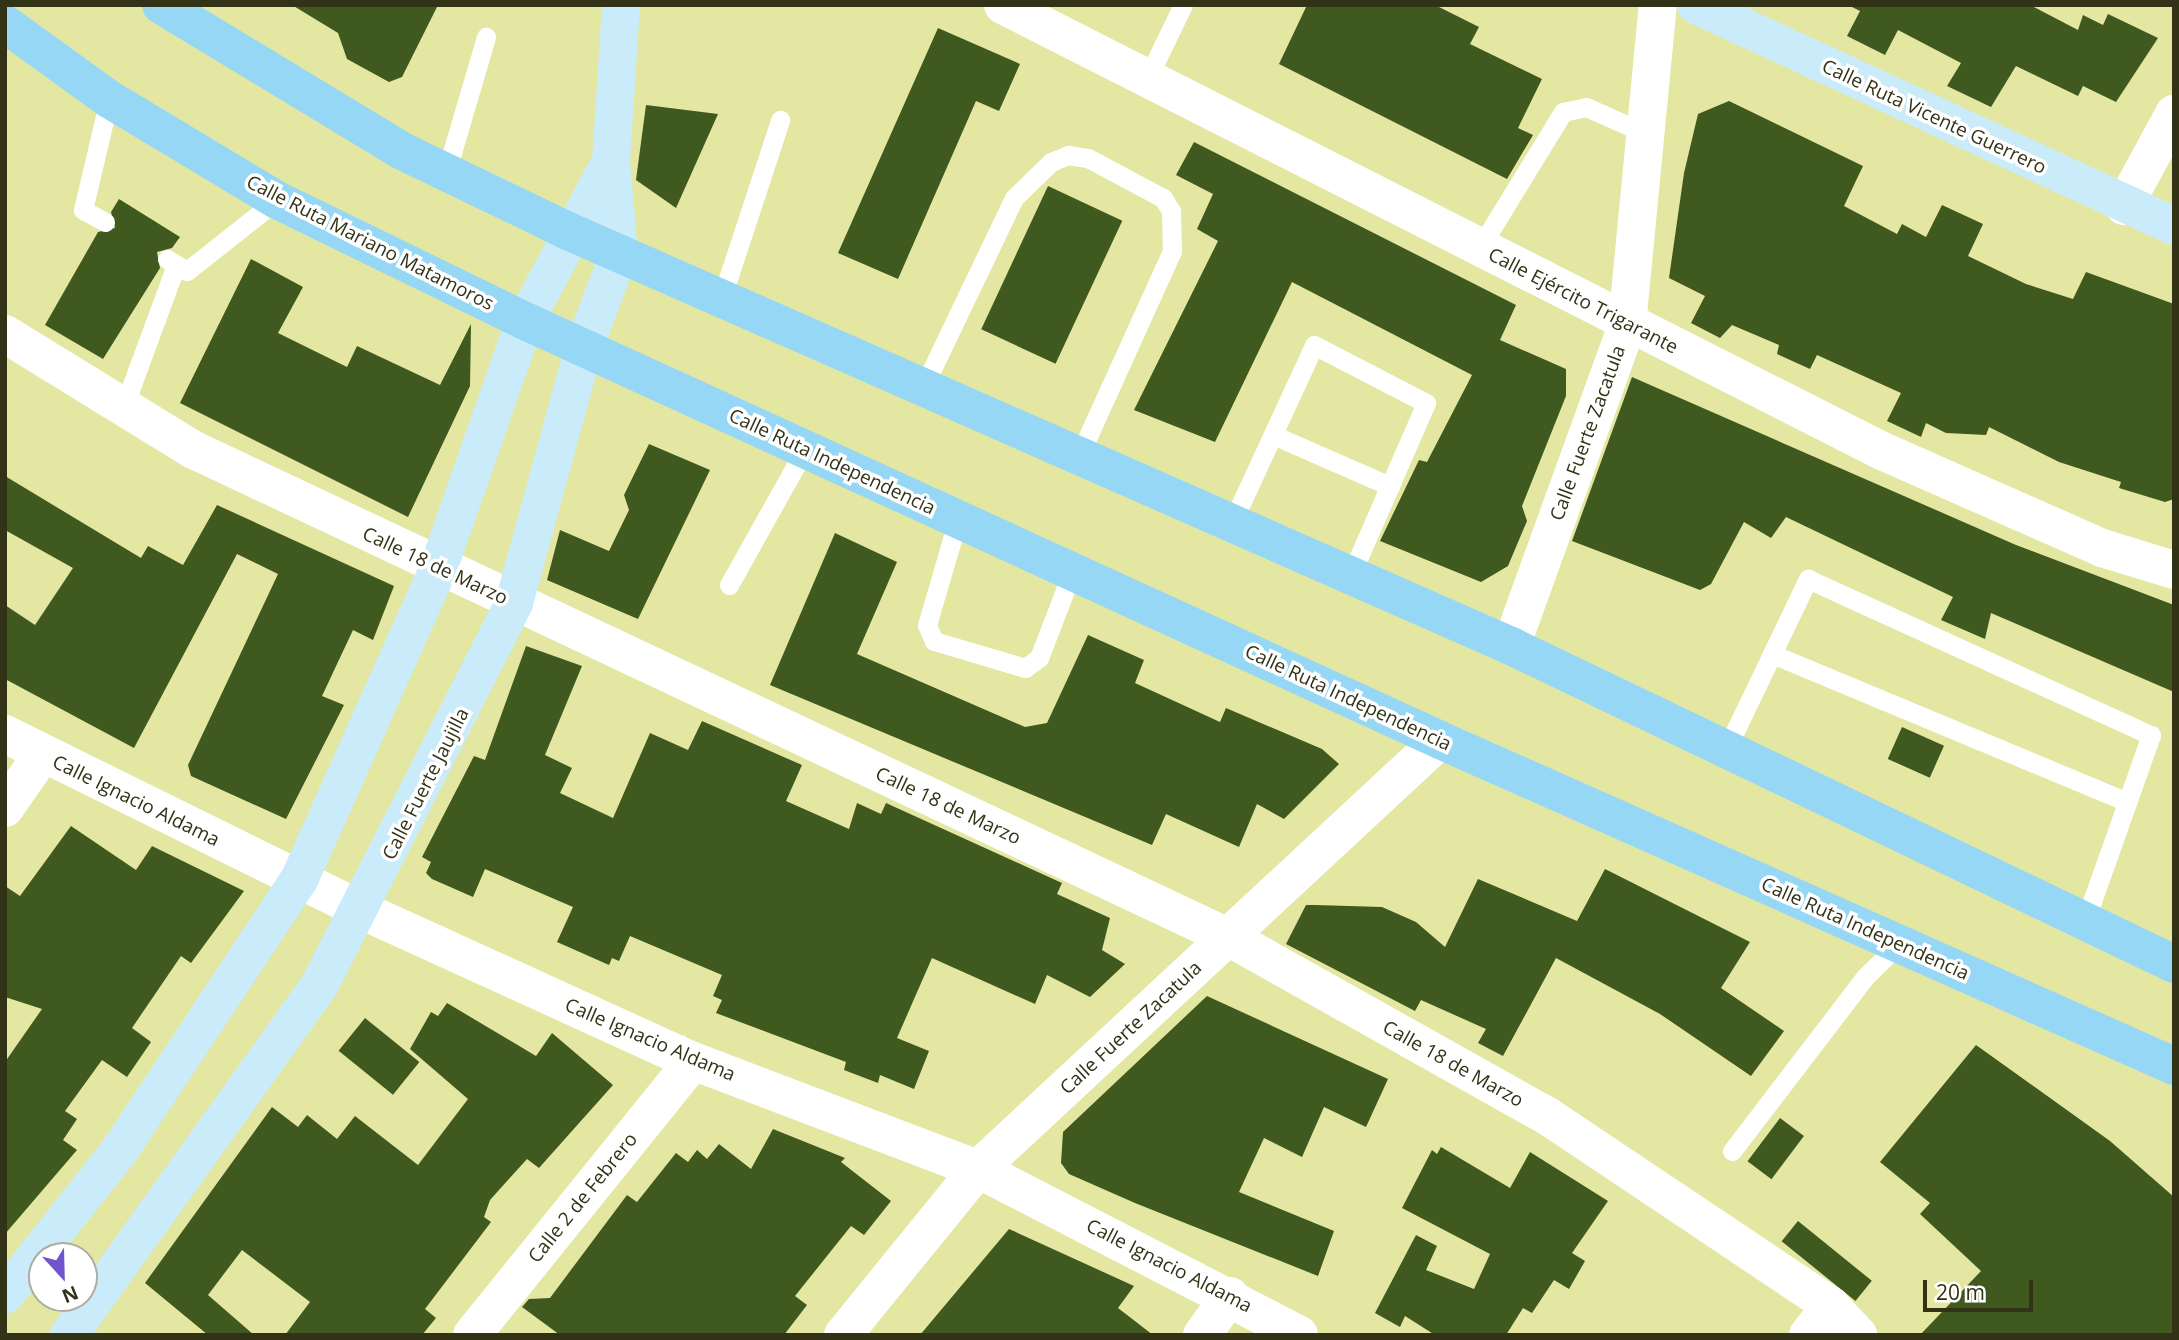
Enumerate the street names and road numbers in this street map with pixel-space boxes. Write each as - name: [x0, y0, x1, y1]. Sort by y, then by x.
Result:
- street label: Calle Ruta Vicente Guerrero: [1818, 55, 2050, 179]
- street label: Calle Ruta Mariano Matamoros: [243, 171, 497, 315]
- street label: Calle Ejército Trigarante: [1484, 243, 1682, 359]
- street label: Calle Fuerte Zacatula: [1546, 342, 1630, 524]
- street label: Calle Ruta Independencia: [725, 404, 939, 520]
- street label: Calle 18 de Marzo: [359, 522, 511, 610]
- street label: Calle Ruta Independencia: [1241, 640, 1455, 756]
- street label: Calle Fuerte Jaujilla: [378, 704, 474, 864]
- street label: Calle Ignacio Aldama: [49, 751, 223, 851]
- street label: Calle 18 de Marzo: [872, 762, 1024, 850]
- street label: Calle Ruta Independencia: [1758, 873, 1972, 985]
- street label: Calle Fuerte Zacatula: [1056, 957, 1206, 1099]
- street label: Calle Ignacio Aldama: [561, 994, 739, 1086]
- street label: Calle 18 de Marzo: [1379, 1016, 1527, 1112]
- street label: Calle 2 de Febrero: [524, 1128, 642, 1268]
- street label: Calle Ignacio Aldama: [1082, 1214, 1256, 1318]

